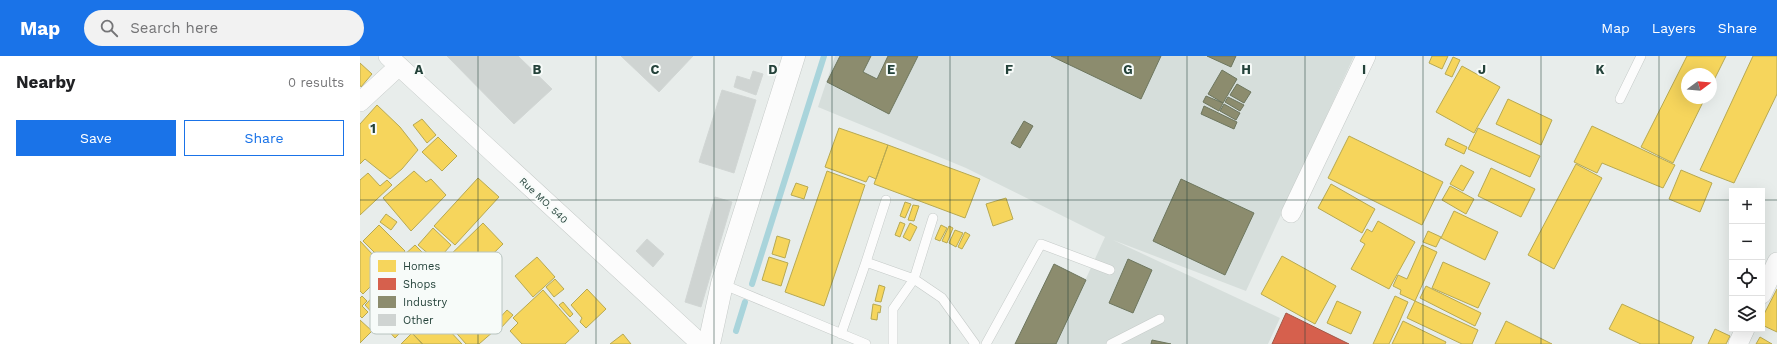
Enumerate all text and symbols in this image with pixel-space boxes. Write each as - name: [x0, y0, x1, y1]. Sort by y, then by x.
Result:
- search box: [84, 10, 364, 46]
- text: Map: [20, 17, 60, 40]
- icon: search: [98, 17, 120, 39]
- text: Search here: [130, 19, 218, 37]
- text: Map: [1601, 20, 1630, 36]
- text: Layers: [1652, 20, 1696, 36]
- text: Share: [1718, 20, 1757, 36]
- text: A: [415, 62, 424, 77]
- text: B: [533, 62, 542, 77]
- text: C: [651, 62, 660, 77]
- text: D: [768, 62, 778, 77]
- text: E: [887, 62, 895, 77]
- text: F: [1005, 62, 1013, 77]
- text: G: [1123, 62, 1133, 77]
- text: H: [1241, 62, 1251, 77]
- text: I: [1362, 62, 1366, 77]
- text: J: [1478, 62, 1486, 77]
- text: K: [1595, 62, 1605, 77]
- north arrow: [1681, 68, 1717, 104]
- text: Nearby: [16, 72, 75, 92]
- text: 0 results: [288, 75, 344, 90]
- button: Save: [16, 120, 176, 156]
- button: Share: [184, 120, 344, 156]
- text: 1: [370, 121, 376, 136]
- street label: Rue MO. 540: [517, 175, 570, 225]
- map controls: [1729, 188, 1765, 332]
- button: +: [1729, 188, 1765, 224]
- button: −: [1729, 224, 1765, 260]
- legend: [370, 252, 502, 334]
- text: Homes: [403, 260, 440, 273]
- button: locate: [1729, 260, 1765, 296]
- text: Shops: [403, 278, 436, 291]
- text: Industry: [403, 296, 448, 309]
- button: layers: [1729, 296, 1765, 332]
- text: Other: [403, 314, 434, 327]

